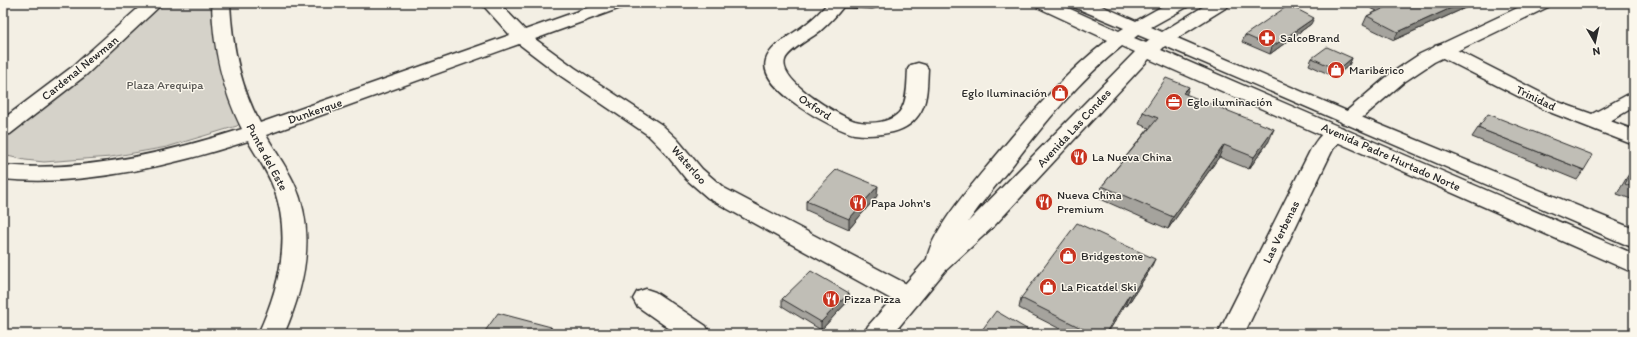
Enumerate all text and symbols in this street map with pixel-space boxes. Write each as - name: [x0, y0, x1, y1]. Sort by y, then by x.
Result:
- north arrow: [1575, 22, 1615, 62]
- pharmacy icon: SalcoBrand: [1257, 28, 1277, 48]
- place label: SalcoBrand: [1280, 31, 1340, 45]
- street label: Cardenal Newman: [39, 33, 121, 103]
- text: N: [1592, 44, 1601, 58]
- shop icon: Maribérico: [1326, 60, 1346, 80]
- place label: Maribérico: [1349, 63, 1404, 77]
- park label: Plaza Arequipa: [127, 78, 204, 92]
- street label: Trinidad: [1514, 82, 1559, 114]
- shop icon: Eglo Iluminación: [1050, 83, 1070, 103]
- place label: Eglo Iluminación: [961, 86, 1047, 100]
- street label: Avenida Las Condes: [1034, 86, 1114, 170]
- street label: Oxford: [796, 91, 834, 123]
- office icon: Eglo iluminación: [1164, 92, 1184, 112]
- street label: Dunkerque: [286, 95, 344, 127]
- place label: Eglo iluminación: [1187, 95, 1272, 109]
- street label: Avenida Padre Hurtado Norte: [1319, 120, 1463, 194]
- street label: Punta del Este: [243, 121, 291, 193]
- street label: Waterloo: [668, 143, 710, 187]
- restaurant icon: La Nueva China: [1069, 147, 1089, 167]
- place label: La Nueva China: [1092, 150, 1173, 164]
- place label: Nueva China Premium: [1057, 188, 1122, 216]
- restaurant icon: Nueva China Premium: [1034, 192, 1054, 212]
- restaurant icon: Papa John's: [848, 193, 868, 213]
- place label: Papa John's: [871, 196, 931, 210]
- street label: Las Verbenas: [1260, 198, 1302, 266]
- shop icon: Bridgestone: [1058, 246, 1078, 266]
- place label: Bridgestone: [1081, 249, 1144, 263]
- shop icon: La Picatdel Ski: [1038, 277, 1058, 297]
- place label: La Picatdel Ski: [1061, 280, 1137, 294]
- restaurant icon: Pizza Pizza: [821, 289, 841, 309]
- place label: Pizza Pizza: [844, 292, 902, 306]

